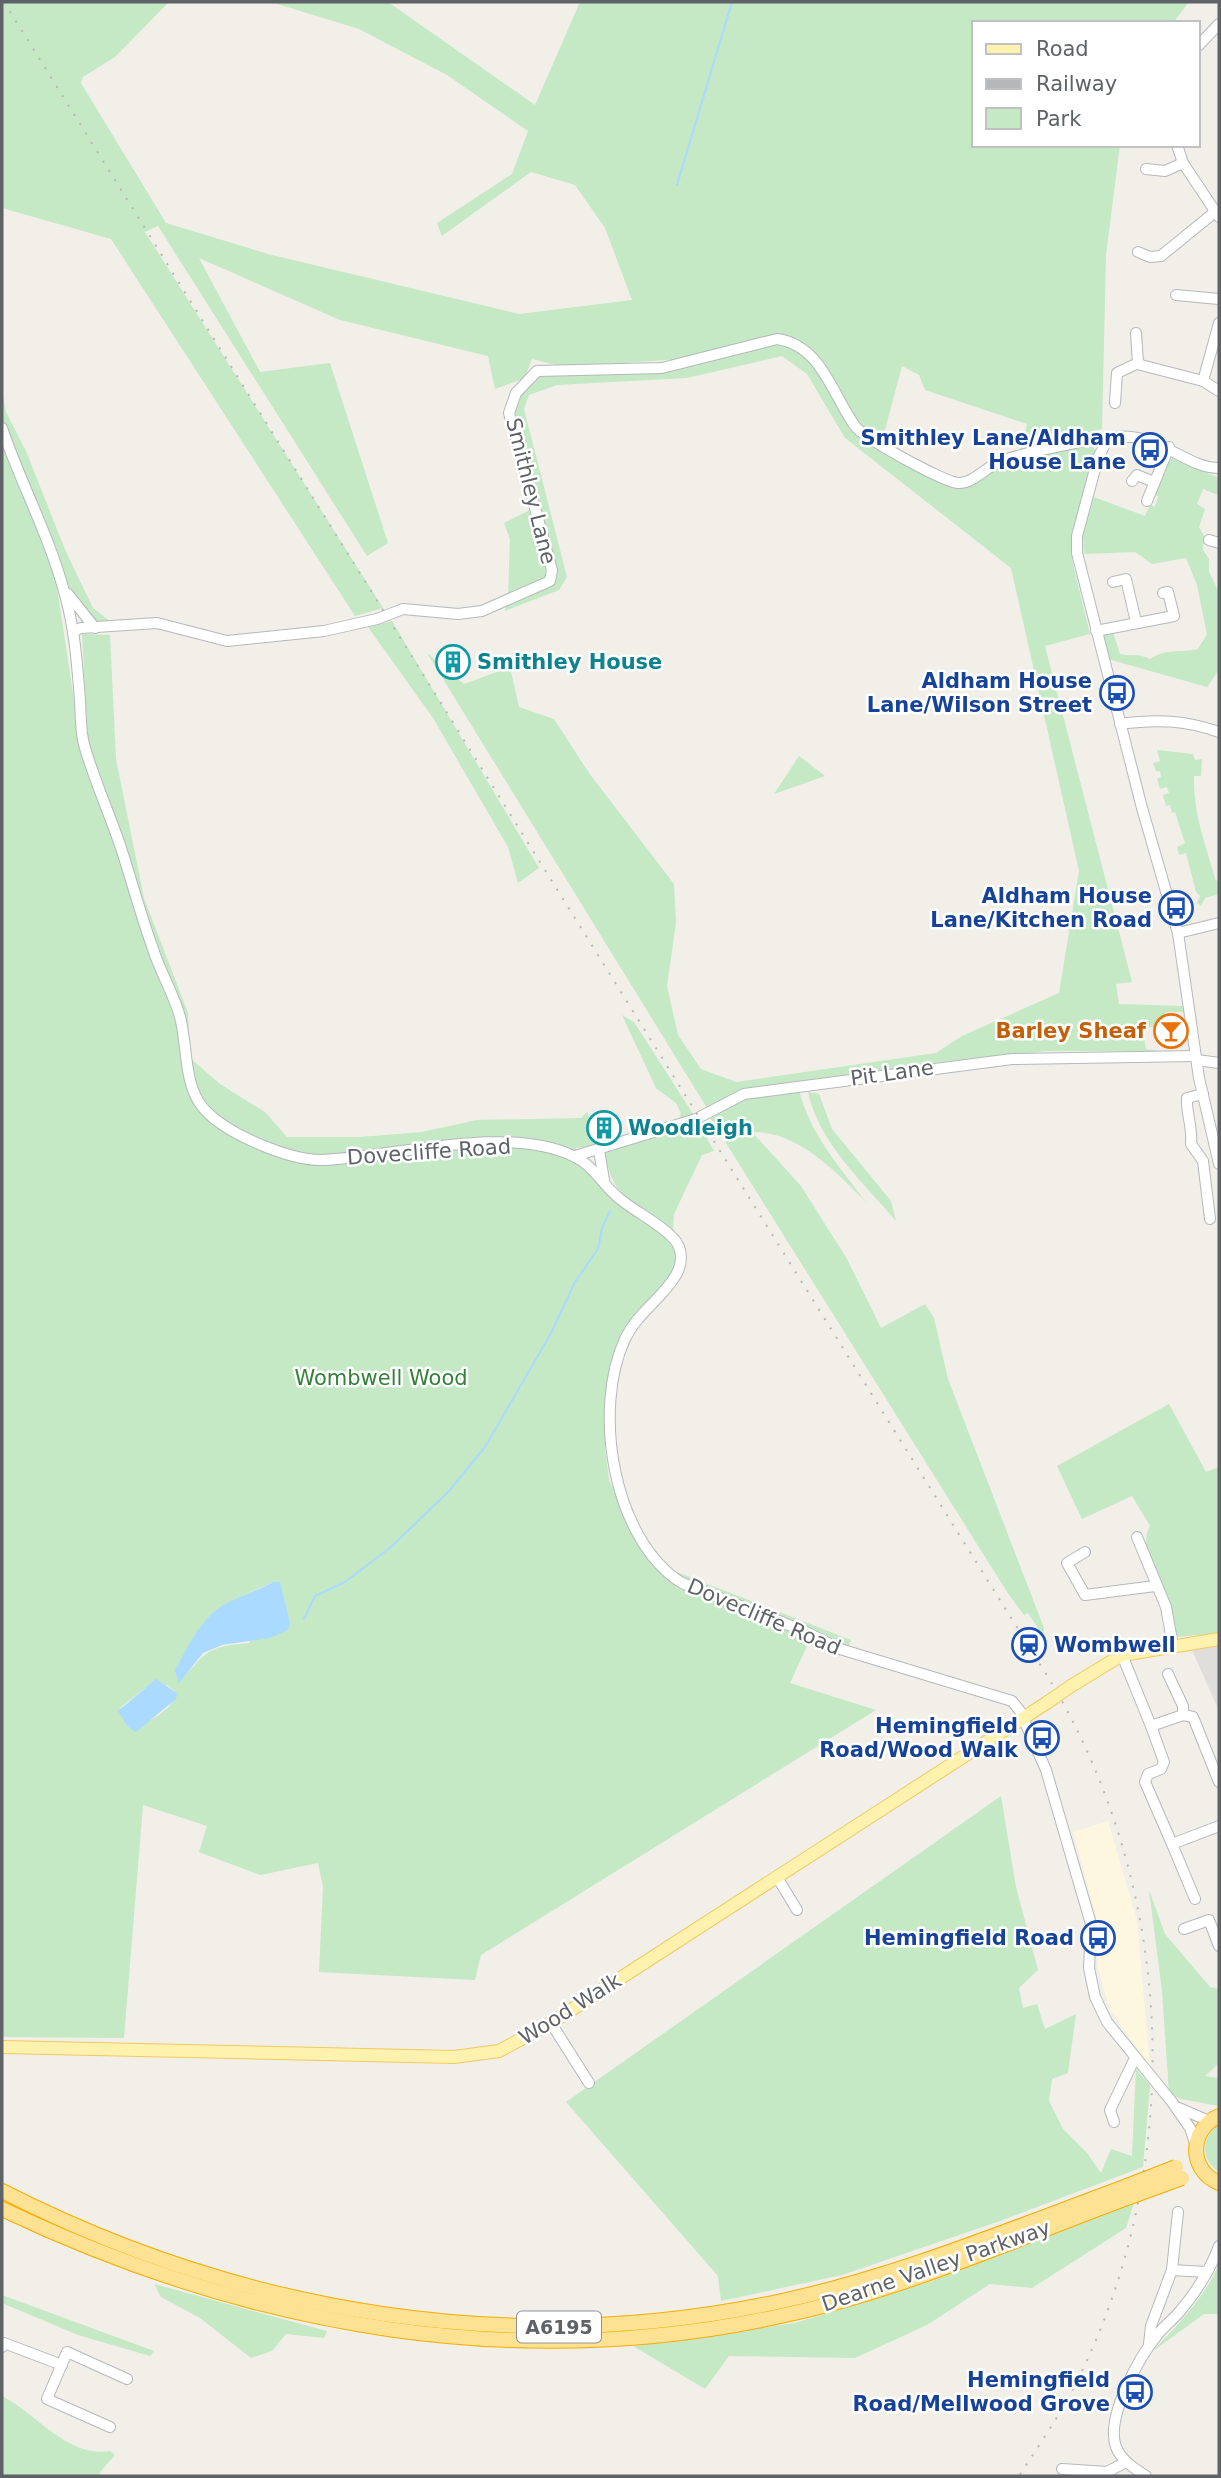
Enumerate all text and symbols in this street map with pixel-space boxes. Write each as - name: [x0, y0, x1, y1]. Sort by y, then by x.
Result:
- legend: [972, 21, 1200, 147]
- text: Road: [1036, 37, 1089, 61]
- text: Railway: [1036, 72, 1117, 96]
- text: Park: [1036, 107, 1082, 131]
- street label: Smithley Lane: [501, 415, 561, 567]
- place label: Smithley Lane/Aldham House Lane: [860, 426, 1126, 474]
- bus stop icon: Smithley Lane/Aldham House Lane: [1131, 431, 1169, 469]
- building icon: Smithley House: [434, 643, 472, 681]
- place label: Smithley House: [477, 650, 662, 674]
- place label: Aldham House Lane/Wilson Street: [867, 669, 1092, 717]
- bus stop icon: Aldham House Lane/Wilson Street: [1098, 674, 1136, 712]
- place label: Aldham House Lane/Kitchen Road: [930, 884, 1152, 932]
- bus stop icon: Aldham House Lane/Kitchen Road: [1157, 889, 1195, 927]
- bar icon: Barley Sheaf: [1152, 1012, 1190, 1050]
- place label: Barley Sheaf: [995, 1019, 1147, 1043]
- street label: Pit Lane: [849, 1055, 935, 1091]
- building icon: Woodleigh: [585, 1109, 623, 1147]
- place label: Woodleigh: [628, 1116, 753, 1140]
- street label: Dovecliffe Road: [346, 1134, 512, 1170]
- park label: Wombwell Wood: [294, 1366, 468, 1390]
- street label: Dovecliffe Road: [684, 1574, 844, 1660]
- station icon: Wombwell: [1010, 1626, 1048, 1664]
- place label: Wombwell: [1054, 1633, 1176, 1657]
- place label: Hemingfield Road/Wood Walk: [819, 1714, 1019, 1762]
- bus stop icon: Hemingfield Road/Wood Walk: [1023, 1719, 1061, 1757]
- bus stop icon: Hemingfield Road: [1079, 1919, 1117, 1957]
- place label: Hemingfield Road: [864, 1926, 1074, 1950]
- street label: Wood Walk: [515, 1968, 626, 2050]
- street label: Dearne Valley Parkway: [818, 2216, 1054, 2316]
- road number: A6195: [517, 2312, 601, 2342]
- place label: Hemingfield Road/Mellwood Grove: [852, 2368, 1110, 2416]
- bus stop icon: Hemingfield Road/Mellwood Grove: [1116, 2373, 1154, 2411]

